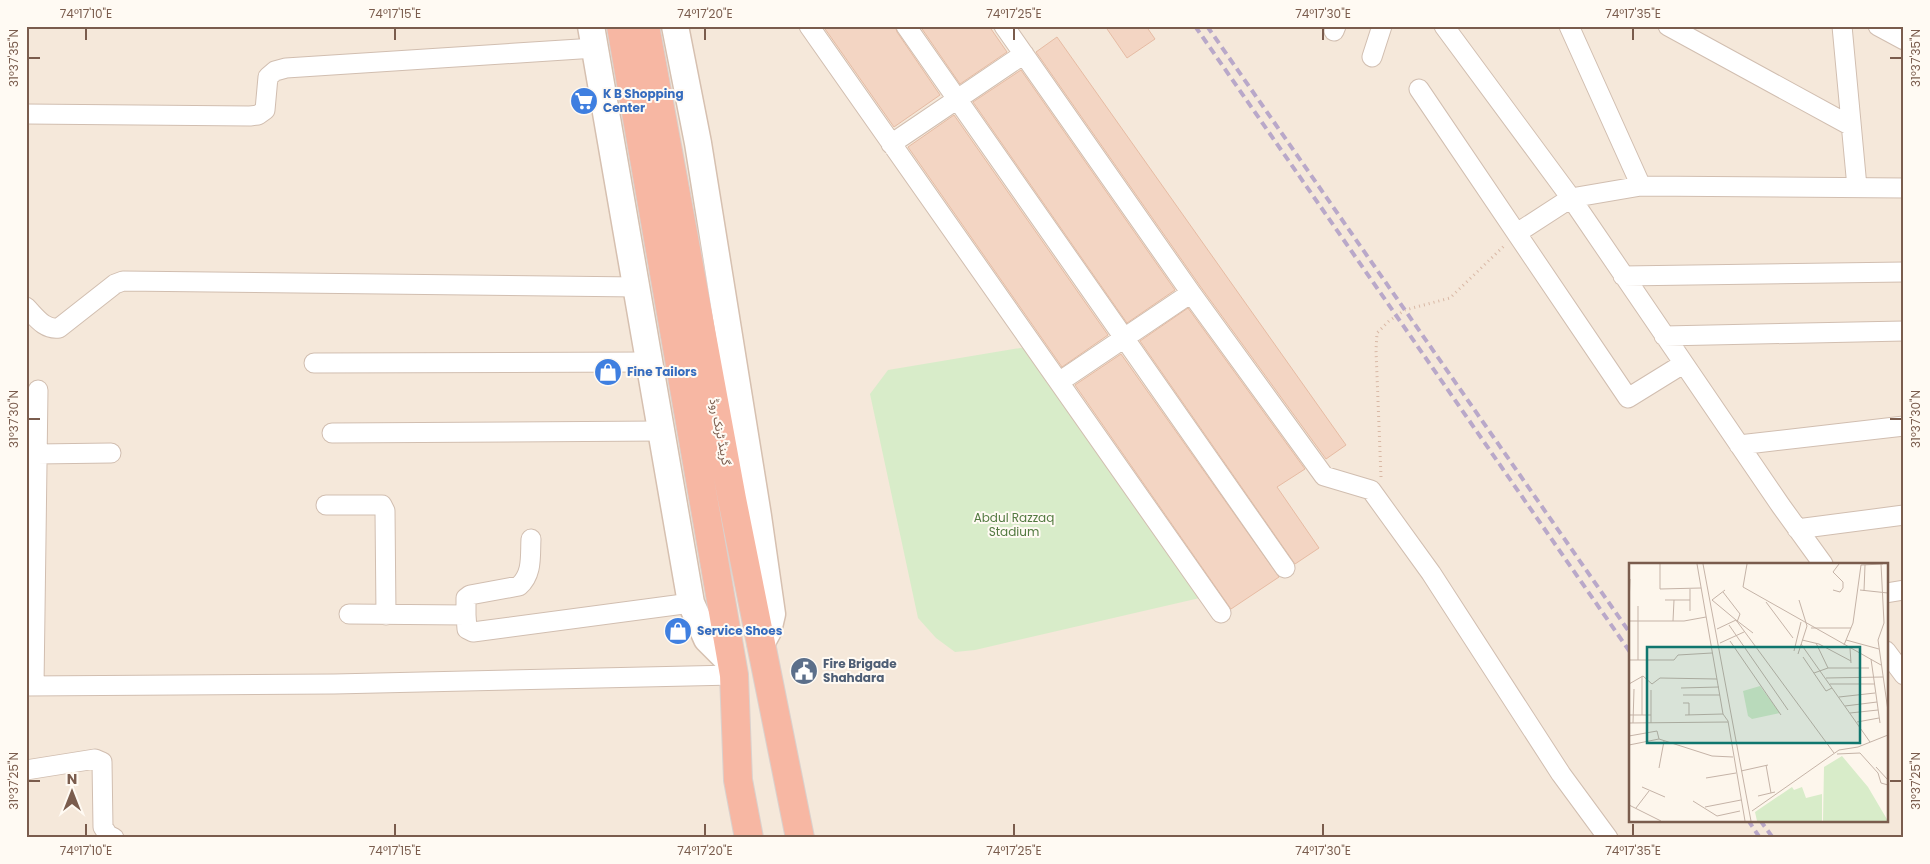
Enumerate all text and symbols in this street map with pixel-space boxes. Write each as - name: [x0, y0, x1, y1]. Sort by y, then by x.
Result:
- text: 74°17'10"E: [60, 5, 112, 22]
- text: 74°17'15"E: [369, 5, 421, 22]
- text: 74°17'20"E: [677, 5, 733, 22]
- text: 74°17'25"E: [986, 5, 1042, 22]
- text: 74°17'30"E: [1295, 5, 1351, 22]
- text: 74°17'35"E: [1605, 5, 1661, 22]
- text: 31°37'35"N: [5, 29, 22, 87]
- text: 31°37'35"N: [1907, 29, 1924, 87]
- place label: K B Shopping Center: [603, 85, 684, 116]
- supermarket icon: K B Shopping Center: [569, 86, 599, 116]
- shop icon: Fine Tailors: [593, 357, 623, 387]
- place label: Fine Tailors: [627, 363, 697, 380]
- text: 31°37'30"N: [5, 390, 22, 448]
- text: 31°37'30"N: [1907, 390, 1924, 448]
- street label: گرینڈ ٹرنک روڈ: [706, 397, 735, 467]
- park label: Abdul Razzaq Stadium: [974, 509, 1054, 540]
- inset map: [1629, 563, 1888, 822]
- shop icon: Service Shoes: [663, 616, 693, 646]
- place label: Service Shoes: [697, 622, 783, 639]
- place label: Fire Brigade Shahdara: [823, 655, 897, 686]
- public building icon: Fire Brigade Shahdara: [789, 656, 819, 686]
- text: 31°37'25"N: [5, 752, 22, 810]
- text: 31°37'25"N: [1907, 752, 1924, 810]
- north arrow: [48, 766, 98, 816]
- text: N: [67, 769, 77, 789]
- text: 74°17'10"E: [60, 842, 112, 859]
- text: 74°17'15"E: [369, 842, 421, 859]
- text: 74°17'20"E: [677, 842, 733, 859]
- text: 74°17'25"E: [986, 842, 1042, 859]
- text: 74°17'30"E: [1295, 842, 1351, 859]
- text: 74°17'35"E: [1605, 842, 1661, 859]

